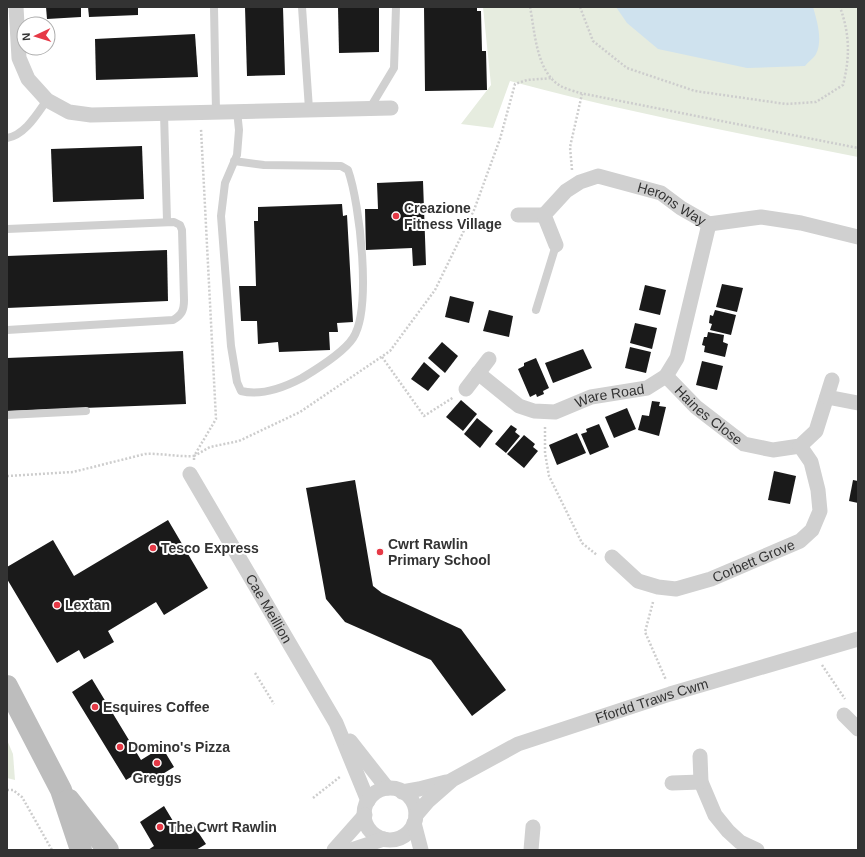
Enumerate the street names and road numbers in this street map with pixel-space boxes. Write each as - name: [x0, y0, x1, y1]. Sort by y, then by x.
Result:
- street label: Herons Way: [636, 179, 709, 229]
- street label: Ware Road: [573, 381, 645, 411]
- street label: Haines Close: [672, 382, 746, 448]
- street label: Corbett Grove: [710, 536, 797, 585]
- street label: Cae Meillion: [242, 571, 295, 646]
- street label: Ffordd Traws Cwm: [593, 675, 710, 726]

